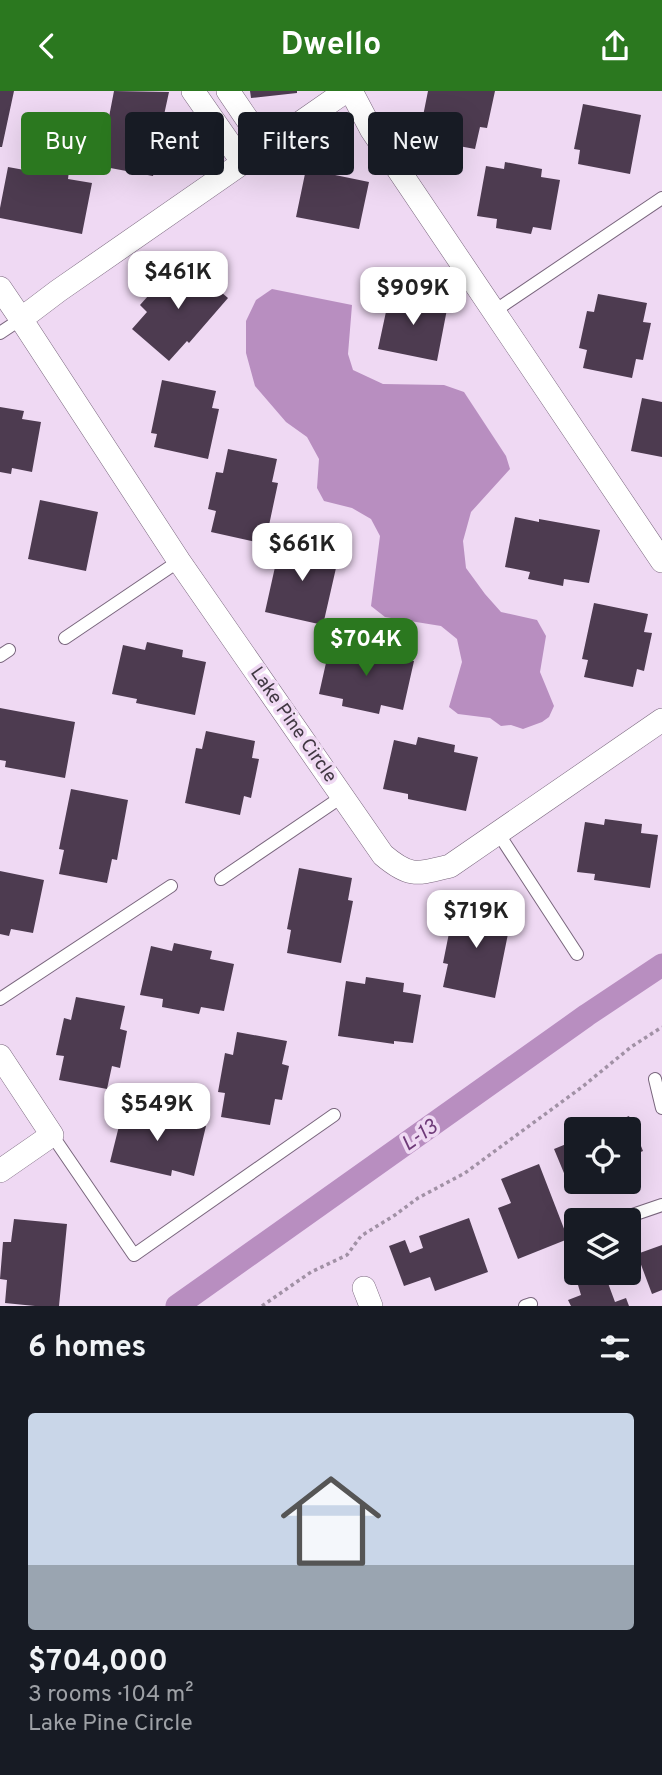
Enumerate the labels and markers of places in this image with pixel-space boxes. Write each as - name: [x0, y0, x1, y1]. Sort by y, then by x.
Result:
- pin: $461K: [129, 251, 227, 311]
- pin: $909K: [364, 267, 462, 327]
- pin: $661K: [253, 524, 351, 583]
- pin: $704K: [317, 619, 415, 678]
- pin: $719K: [427, 891, 525, 950]
- pin: $549K: [108, 1083, 206, 1143]

